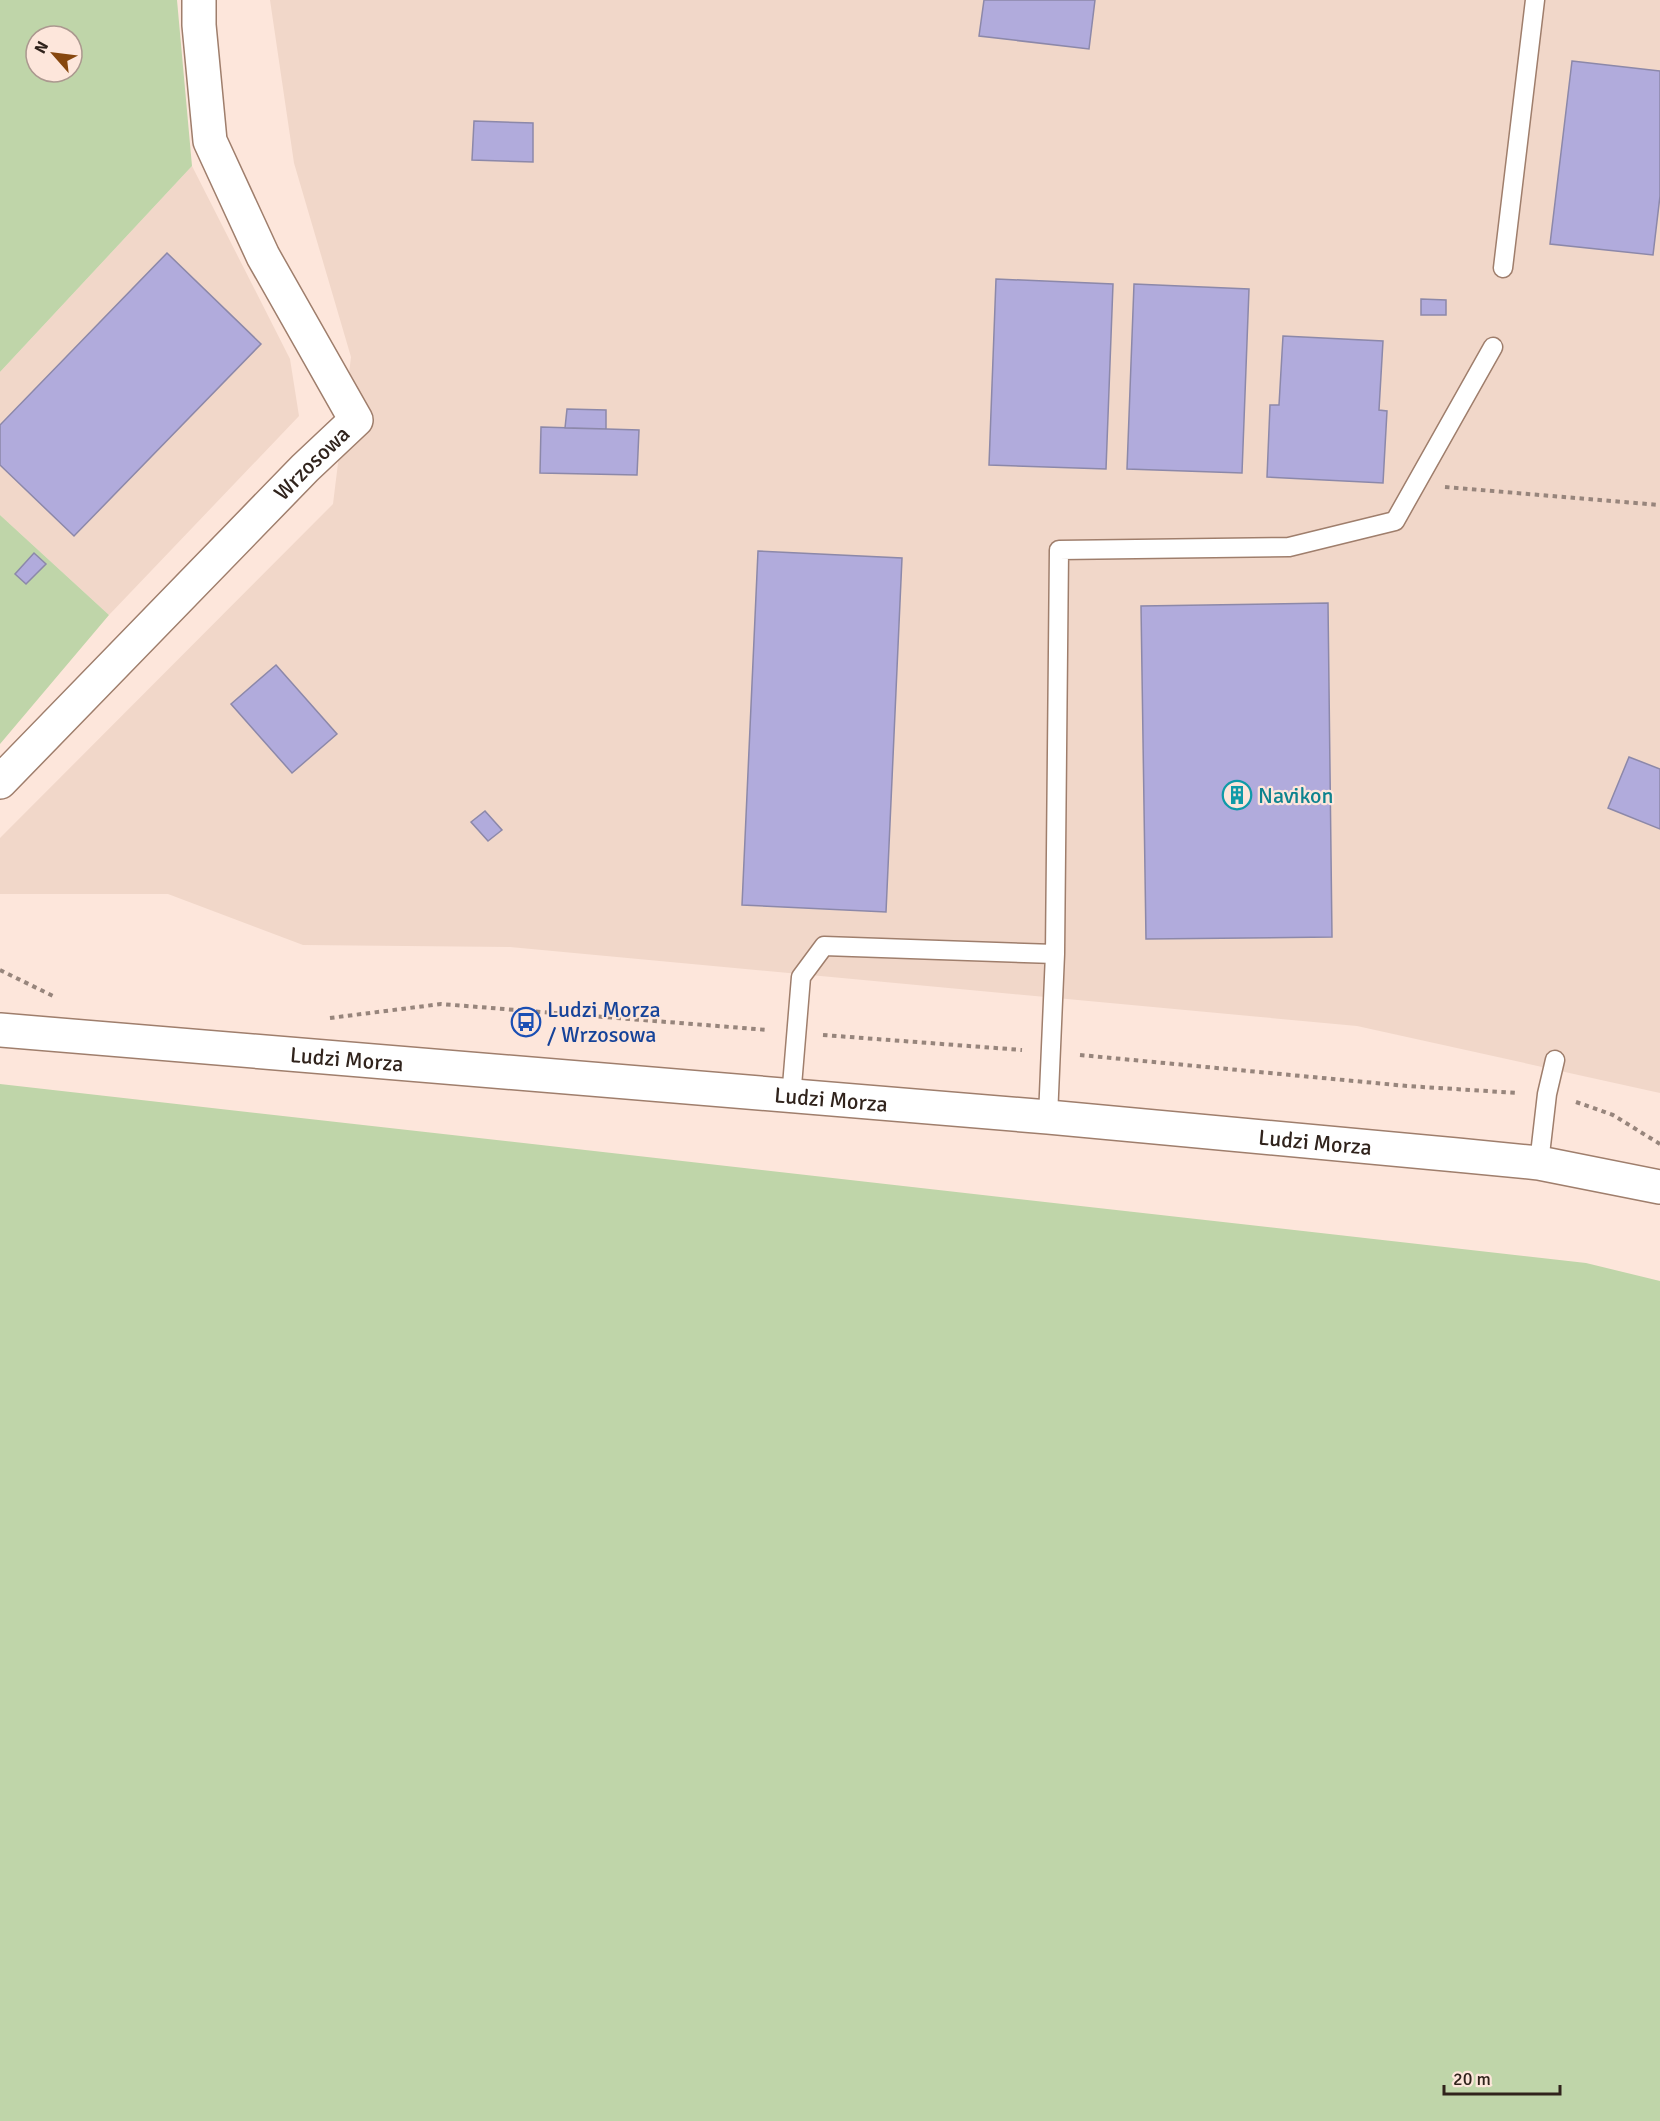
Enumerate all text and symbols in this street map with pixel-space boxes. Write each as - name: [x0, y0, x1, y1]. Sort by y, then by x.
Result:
- north arrow: [24, 24, 84, 84]
- text: N: [30, 38, 53, 57]
- street label: Wrzosowa: [268, 420, 355, 506]
- building icon: Navikon: [1221, 779, 1253, 811]
- place label: Navikon: [1258, 782, 1334, 809]
- place label: Ludzi Morza / Wrzosowa: [547, 996, 661, 1048]
- bus stop icon: Ludzi Morza / Wrzosowa: [510, 1006, 542, 1038]
- street label: Ludzi Morza: [289, 1041, 405, 1077]
- street label: Ludzi Morza: [773, 1081, 889, 1117]
- street label: Ludzi Morza: [1257, 1123, 1373, 1161]
- scale bar: [1444, 2058, 1560, 2096]
- text: 20 m: [1453, 2068, 1491, 2090]

